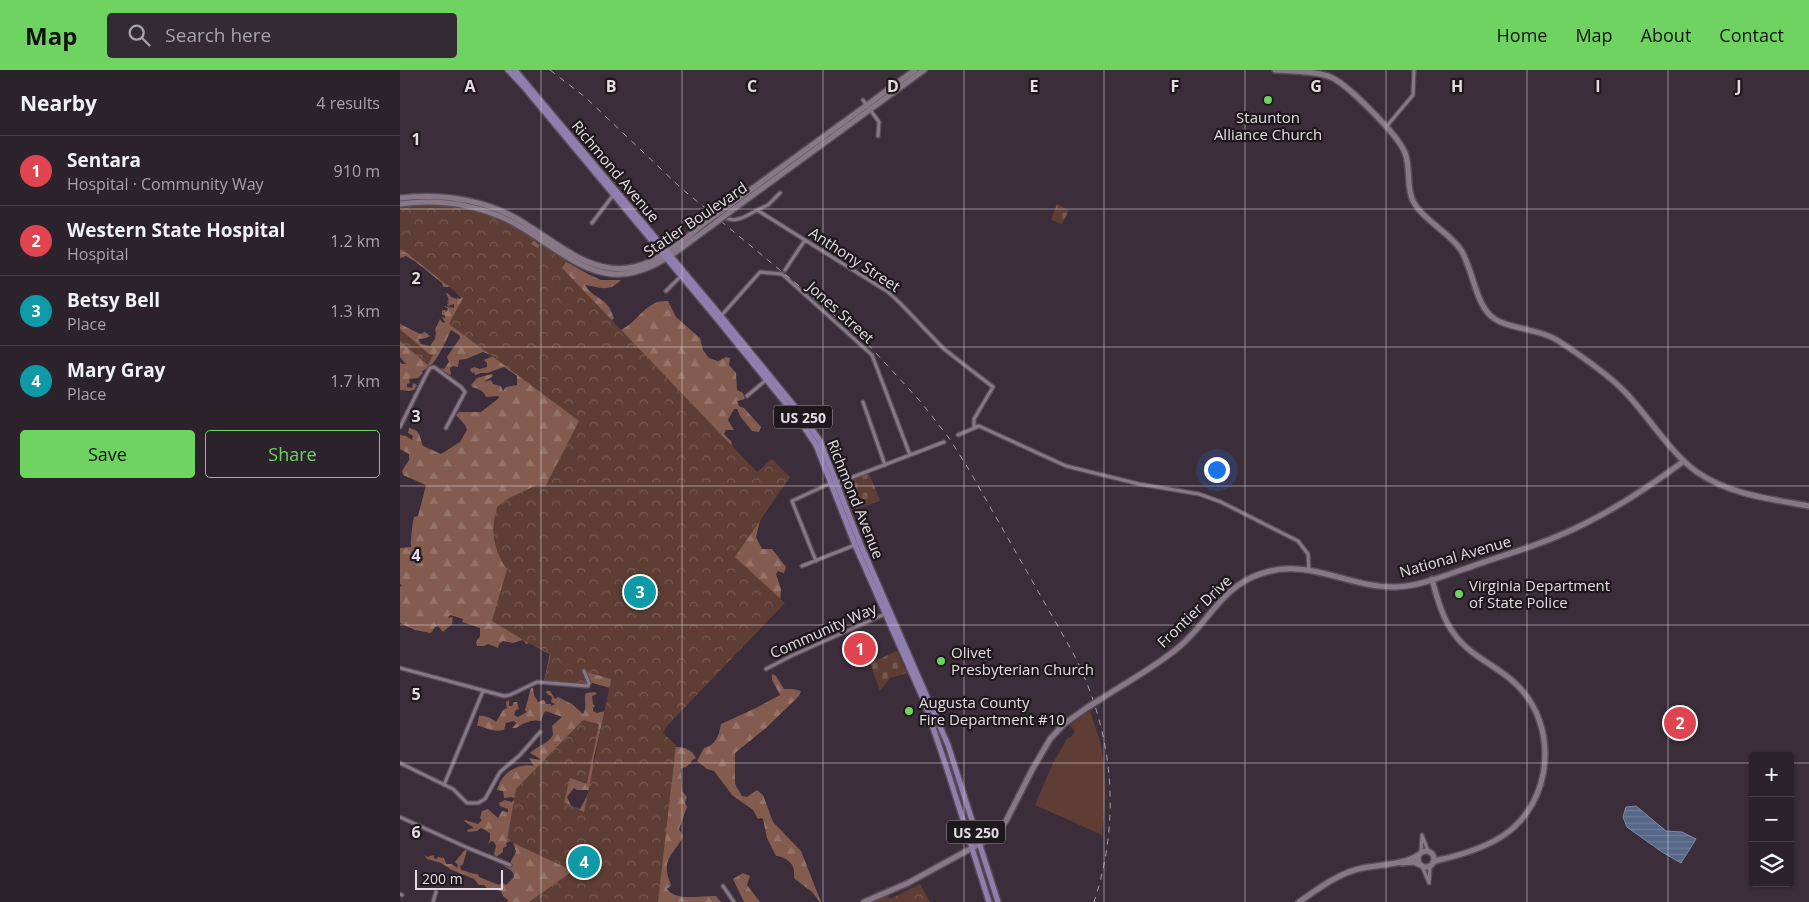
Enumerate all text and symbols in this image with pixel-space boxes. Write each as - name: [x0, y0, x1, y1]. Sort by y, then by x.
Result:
- search box: [107, 13, 457, 58]
- text: Map: [25, 19, 77, 52]
- icon: search: [125, 21, 153, 49]
- text: Search here: [165, 22, 271, 48]
- text: Home: [1497, 23, 1547, 47]
- text: Map: [1575, 23, 1613, 47]
- text: About: [1641, 23, 1691, 47]
- text: Contact: [1719, 23, 1784, 47]
- text: A: [464, 75, 476, 97]
- text: B: [606, 75, 616, 97]
- text: C: [747, 75, 757, 97]
- text: D: [887, 75, 899, 97]
- text: E: [1030, 75, 1039, 97]
- text: F: [1171, 75, 1179, 97]
- text: G: [1310, 75, 1322, 97]
- text: H: [1451, 75, 1463, 97]
- text: I: [1595, 75, 1601, 97]
- text: J: [1734, 75, 1742, 97]
- text: Nearby: [20, 89, 97, 117]
- text: 4 results: [316, 92, 380, 114]
- marker: Staunton Alliance Church: [1262, 94, 1274, 106]
- place label: Staunton Alliance Church: [1214, 107, 1322, 144]
- street label: Richmond Avenue: [568, 116, 664, 226]
- text: 1: [411, 128, 421, 150]
- text: Sentara: [67, 147, 141, 173]
- text: 1: [31, 160, 41, 182]
- text: 910 m: [334, 160, 380, 182]
- text: Hospital · Community Way: [67, 173, 264, 195]
- street label: Statler Boulevard: [639, 177, 751, 261]
- text: Western State Hospital: [67, 217, 285, 243]
- street label: Anthony Street: [806, 222, 904, 296]
- text: 2: [31, 230, 41, 252]
- text: 1.2 km: [330, 230, 380, 252]
- text: Hospital: [67, 243, 129, 265]
- text: 2: [411, 267, 421, 289]
- street label: Jones Street: [802, 275, 879, 347]
- text: Betsy Bell: [67, 287, 160, 313]
- text: 3: [31, 300, 41, 322]
- text: 1.3 km: [330, 300, 380, 322]
- text: Place: [67, 313, 106, 335]
- text: Mary Gray: [67, 357, 165, 383]
- text: 4: [31, 370, 41, 392]
- text: 1.7 km: [330, 370, 380, 392]
- text: Place: [67, 383, 106, 405]
- text: 3: [411, 405, 421, 427]
- road number: US 250: [774, 406, 832, 428]
- button: Save: [20, 430, 195, 478]
- button: Share: [205, 430, 380, 478]
- street label: Richmond Avenue: [823, 436, 889, 562]
- your location: [1204, 457, 1230, 483]
- street label: National Avenue: [1397, 531, 1513, 581]
- text: 4: [411, 544, 421, 566]
- street label: Frontier Drive: [1152, 570, 1236, 652]
- pin: 3: [624, 573, 656, 611]
- place label: Virginia Department of State Police: [1469, 575, 1610, 612]
- marker: Virginia Department of State Police: [1453, 588, 1465, 600]
- street label: Community Way: [766, 597, 880, 663]
- pin: 1: [844, 630, 876, 668]
- place label: Olivet Presbyterian Church: [951, 642, 1094, 679]
- marker: Olivet Presbyterian Church: [935, 655, 947, 667]
- text: 5: [411, 683, 421, 705]
- place label: Augusta County Fire Department #10: [919, 692, 1065, 729]
- pin: 2: [1664, 704, 1696, 742]
- marker: Augusta County Fire Department #10: [903, 705, 915, 717]
- map controls: [1749, 752, 1794, 887]
- button: +: [1749, 752, 1794, 797]
- button: −: [1749, 797, 1794, 842]
- road number: US 250: [947, 820, 1005, 844]
- text: 6: [411, 821, 421, 843]
- button: layers: [1749, 842, 1794, 887]
- pin: 4: [568, 843, 600, 881]
- scale bar: [415, 867, 502, 890]
- text: 200 m: [422, 869, 463, 888]

